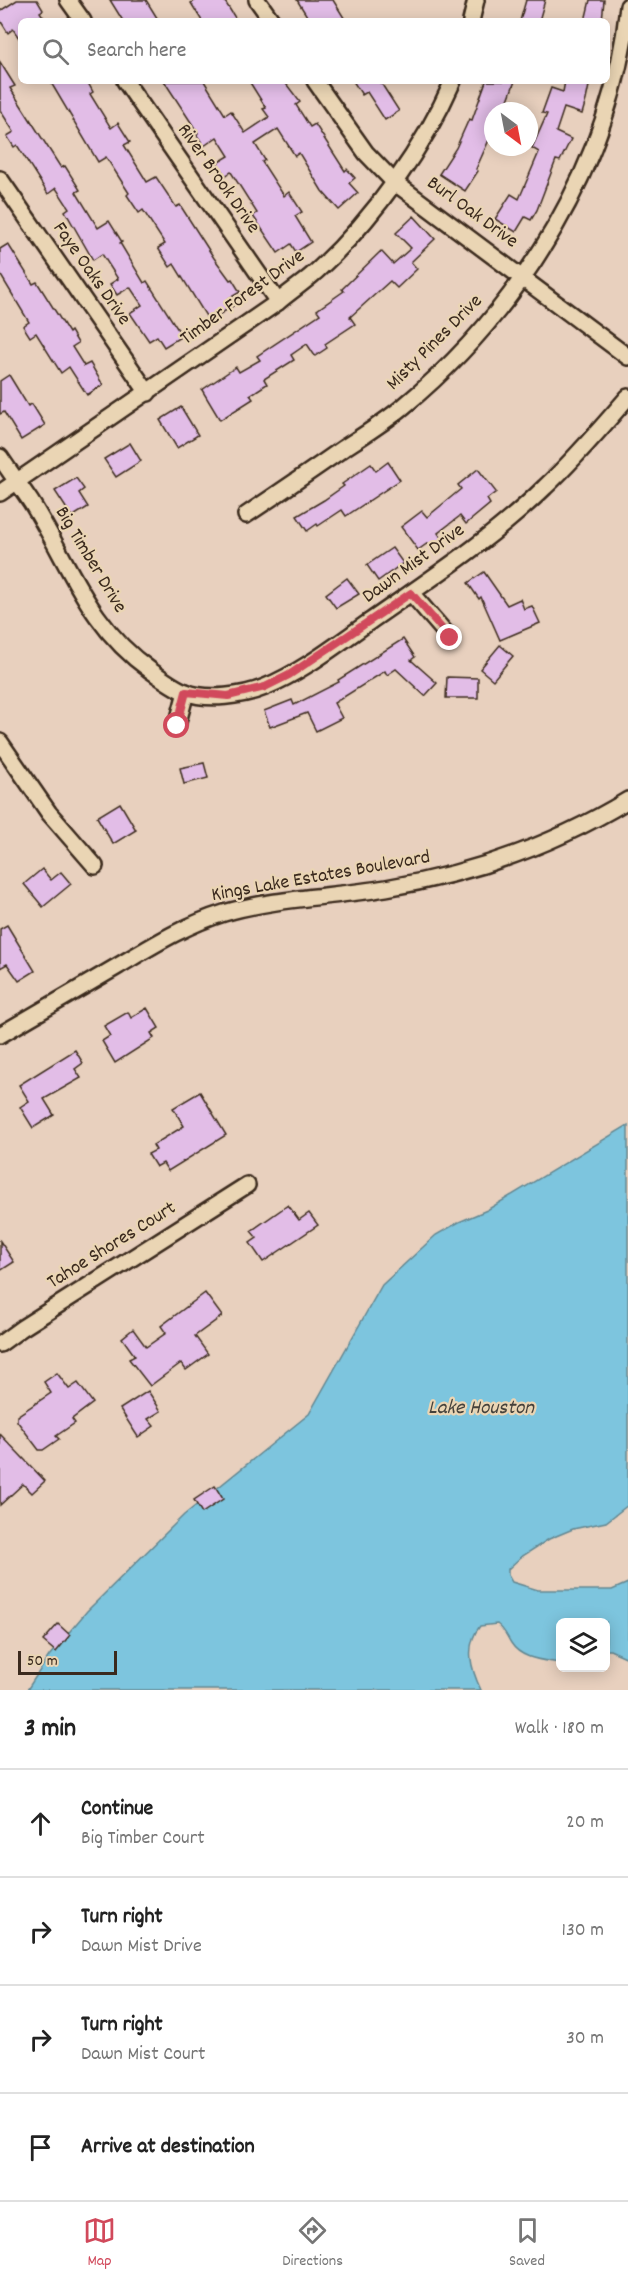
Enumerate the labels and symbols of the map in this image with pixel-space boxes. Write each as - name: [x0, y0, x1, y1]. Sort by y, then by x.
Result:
- north arrow: [484, 102, 538, 156]
- street label: River Brook Drive: [170, 118, 266, 240]
- street label: Burl Oak Drive: [420, 170, 524, 256]
- street label: Faye Oaks Drive: [45, 217, 137, 331]
- street label: Timber Forest Drive: [175, 243, 311, 353]
- street label: Misty Pines Drive: [380, 288, 490, 398]
- street label: Big Timber Drive: [47, 501, 133, 619]
- street label: Dawn Mist Drive: [357, 517, 471, 611]
- route end: [436, 624, 462, 650]
- route start: [163, 712, 189, 738]
- street label: Kings Lake Estates Boulevard: [209, 844, 433, 910]
- street label: Tahoe Shores Court: [42, 1195, 182, 1297]
- water label: Lake Houston: [428, 1394, 535, 1424]
- scale bar: [18, 1648, 117, 1676]

